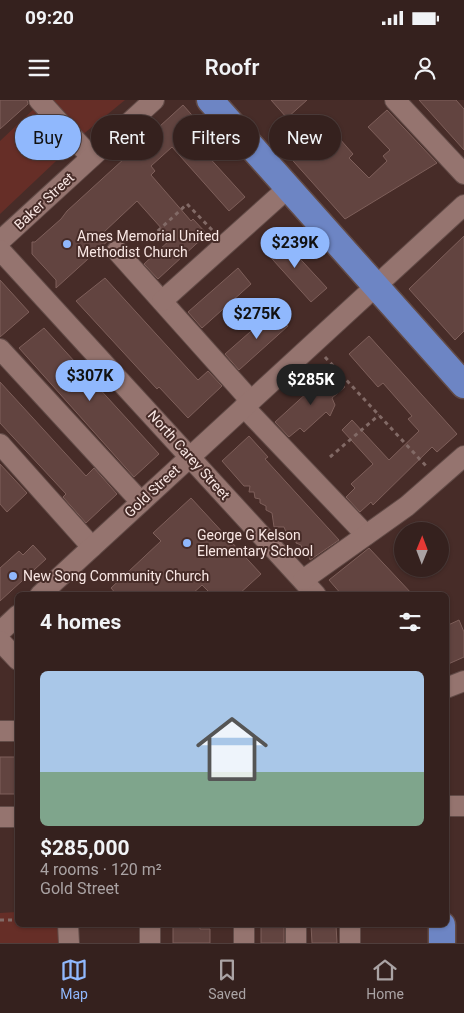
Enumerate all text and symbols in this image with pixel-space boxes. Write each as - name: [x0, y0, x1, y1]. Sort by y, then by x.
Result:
- text: 09:20: [25, 6, 74, 29]
- icon: menu: [25, 54, 53, 82]
- icon: person: [411, 54, 439, 82]
- text: Roofr: [205, 55, 259, 80]
- chip: Buy: [15, 115, 81, 160]
- chip: Rent: [91, 115, 163, 160]
- chip: Filters: [173, 115, 259, 160]
- chip: New: [269, 115, 341, 160]
- street label: Baker Street: [11, 169, 78, 233]
- pin: $239K: [260, 226, 330, 269]
- place label: Ames Memorial United Methodist Church: [77, 228, 219, 260]
- text: $239K: [272, 233, 318, 252]
- marker: Ames Memorial United Methodist Church: [61, 238, 73, 250]
- pin: $275K: [222, 298, 292, 340]
- text: $275K: [234, 304, 280, 323]
- pin: $307K: [55, 360, 125, 402]
- pin: $285K: [276, 364, 346, 406]
- text: $307K: [67, 366, 113, 385]
- text: $285K: [288, 370, 334, 389]
- street label: North Carey Street: [145, 407, 234, 503]
- street label: Gold Street: [121, 461, 183, 520]
- north arrow: [394, 522, 449, 578]
- map controls: [394, 522, 449, 577]
- place label: George G Kelson Elementary School: [197, 527, 313, 559]
- marker: George G Kelson Elementary School: [181, 537, 193, 549]
- place label: New Song Community Church: [23, 568, 209, 584]
- marker: New Song Community Church: [7, 570, 19, 582]
- icon: filters: [396, 608, 424, 636]
- text: 4 homes: [40, 610, 121, 634]
- icon: home: [187, 704, 277, 794]
- text: $285,000: [40, 836, 130, 860]
- text: 4 rooms · 120 m²: [40, 860, 162, 879]
- text: Gold Street: [40, 879, 119, 898]
- tab: Map: [60, 956, 88, 1002]
- tab: Saved: [208, 956, 246, 1002]
- tab: Home: [366, 956, 404, 1002]

